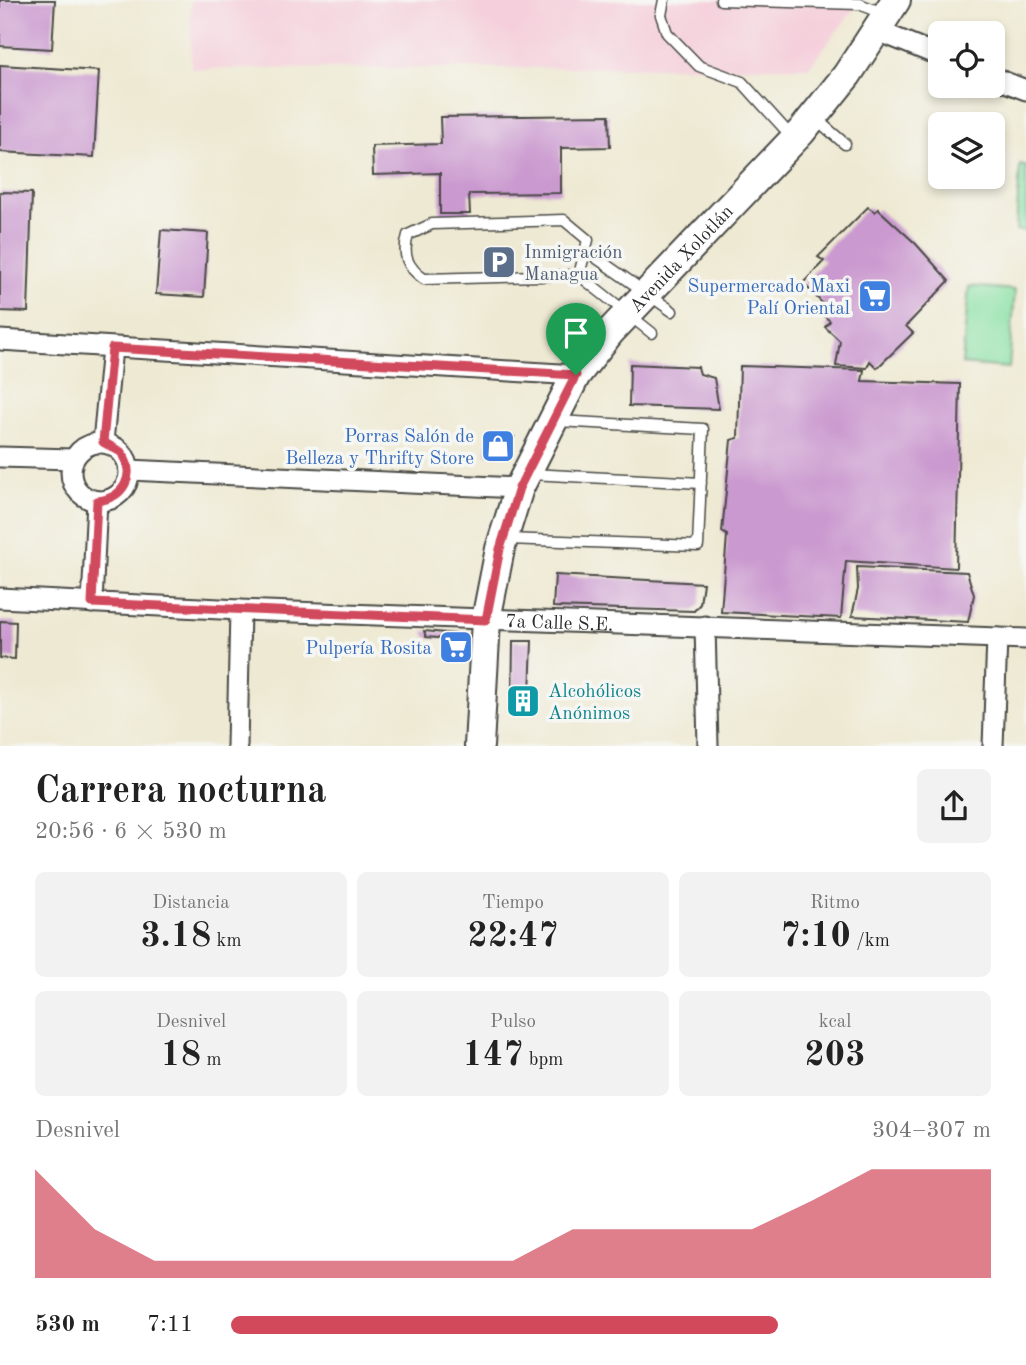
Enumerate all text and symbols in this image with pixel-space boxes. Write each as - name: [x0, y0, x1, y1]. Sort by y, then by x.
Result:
- map controls: [928, 21, 1005, 189]
- button: locate: [928, 21, 1005, 98]
- button: layers: [928, 112, 1005, 189]
- street label: Avenida Xolotlán: [627, 202, 738, 317]
- parking icon: Inmigración Managua: [480, 243, 518, 281]
- place label: Inmigración Managua: [524, 244, 623, 285]
- supermarket icon: Supermercado Maxi Palí Oriental: [856, 277, 894, 315]
- place label: Supermercado Maxi Palí Oriental: [687, 278, 850, 319]
- pin: [546, 303, 606, 375]
- icon: arrive: [557, 314, 595, 352]
- shop icon: Porras Salón de Belleza y Thrifty Store: [479, 427, 517, 465]
- place label: Porras Salón de Belleza y Thrifty Store: [285, 428, 474, 469]
- street label: 7a Calle S.E.: [505, 613, 614, 636]
- supermarket icon: Pulpería Rosita: [437, 628, 475, 666]
- place label: Pulpería Rosita: [305, 640, 433, 659]
- building icon: Alcohólicos Anónimos: [504, 682, 542, 720]
- place label: Alcohólicos Anónimos: [548, 683, 641, 724]
- button: share: [917, 769, 991, 843]
- text: Carrera nocturna: [35, 773, 326, 811]
- text: 20:56 · 6 × 530 m: [35, 820, 227, 843]
- text: Distancia: [152, 894, 230, 913]
- text: Tiempo: [482, 894, 544, 913]
- text: Ritmo: [810, 894, 860, 913]
- text: 3.18: [141, 919, 211, 954]
- text: 22:47: [467, 919, 559, 954]
- text: 7:10: [780, 919, 851, 954]
- text: km: [211, 932, 242, 951]
- text: /km: [851, 932, 890, 951]
- text: Desnivel: [156, 1013, 226, 1032]
- text: Pulso: [490, 1013, 536, 1032]
- text: kcal: [819, 1013, 851, 1032]
- text: 18: [160, 1038, 201, 1073]
- text: 147: [463, 1038, 523, 1073]
- text: 203: [805, 1038, 865, 1073]
- text: m: [201, 1051, 222, 1070]
- text: bpm: [523, 1051, 563, 1070]
- text: Desnivel: [35, 1119, 120, 1142]
- text: 304–307 m: [872, 1119, 991, 1142]
- text: 530 m: [35, 1313, 100, 1336]
- text: 7:11: [147, 1313, 193, 1336]

